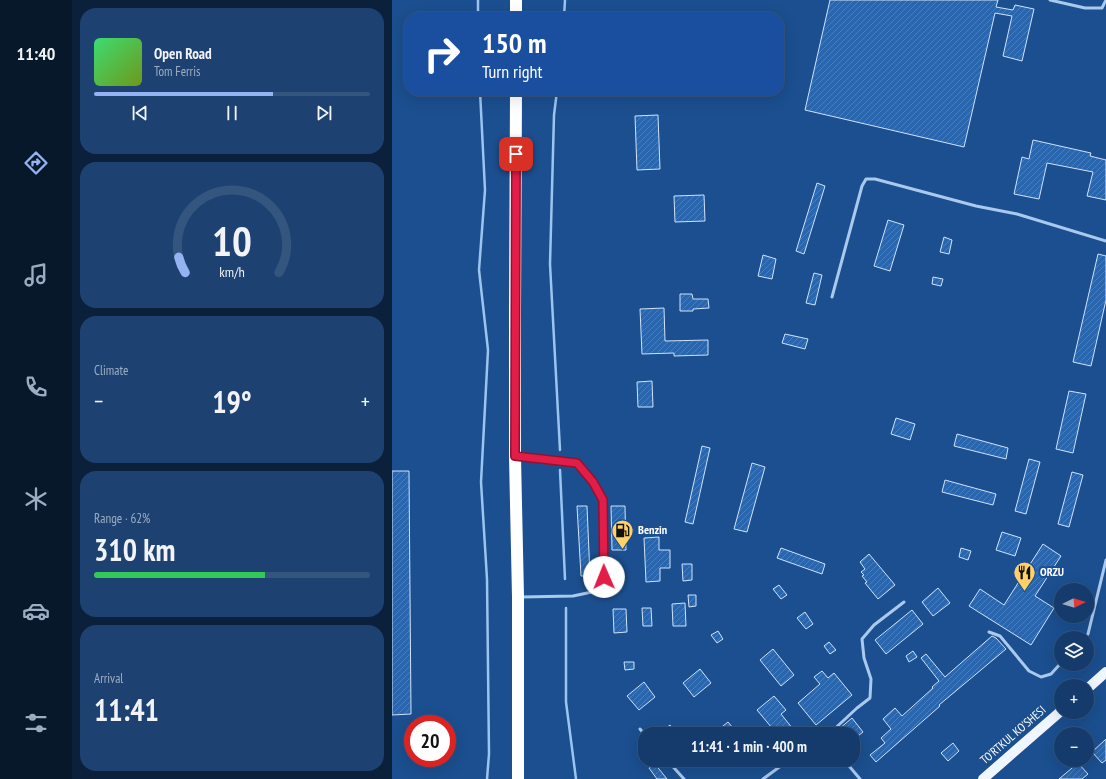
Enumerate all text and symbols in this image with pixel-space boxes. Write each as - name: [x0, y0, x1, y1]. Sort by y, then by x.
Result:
- text: 150 m: [482, 24, 546, 61]
- icon: right: [416, 28, 468, 80]
- text: 11:40: [17, 42, 55, 65]
- text: Open Road: [154, 44, 212, 63]
- text: Turn right: [482, 60, 542, 83]
- text: Tom Ferris: [154, 63, 200, 80]
- icon: previous: [129, 102, 151, 124]
- icon: pause: [221, 102, 243, 124]
- icon: next: [313, 102, 335, 124]
- pin: [499, 137, 533, 171]
- icon: arrive: [505, 143, 527, 165]
- icon: directions: [22, 149, 50, 177]
- text: 10: [212, 214, 252, 267]
- icon: music: [22, 261, 50, 289]
- text: km/h: [219, 262, 245, 281]
- text: Climate: [94, 362, 128, 379]
- icon: phone: [22, 373, 50, 401]
- text: 19°: [212, 382, 252, 421]
- text: −: [94, 387, 103, 415]
- text: +: [361, 387, 370, 415]
- icon: climate: [22, 485, 50, 513]
- text: Range · 62%: [94, 510, 150, 527]
- fuel station icon: Benzin: [609, 517, 635, 550]
- place label: Benzin: [638, 522, 667, 537]
- text: 310 km: [94, 530, 175, 569]
- position arrow: [583, 556, 625, 598]
- restaurant icon: ORZU: [1012, 559, 1038, 592]
- place label: ORZU: [1040, 564, 1064, 579]
- north arrow: [1054, 583, 1094, 623]
- map controls: [1054, 583, 1094, 767]
- icon: car: [22, 597, 50, 625]
- button: layers: [1054, 631, 1094, 671]
- text: Arrival: [94, 670, 123, 687]
- button: +: [1054, 679, 1094, 719]
- text: 11:41: [94, 690, 159, 729]
- street label: TO'RTKUL KO'SHESI: [977, 702, 1048, 767]
- icon: filters: [22, 709, 50, 737]
- speed limit sign: 20: [404, 715, 456, 767]
- button: −: [1054, 727, 1094, 767]
- text: 11:41 · 1 min · 400 m: [691, 737, 807, 756]

